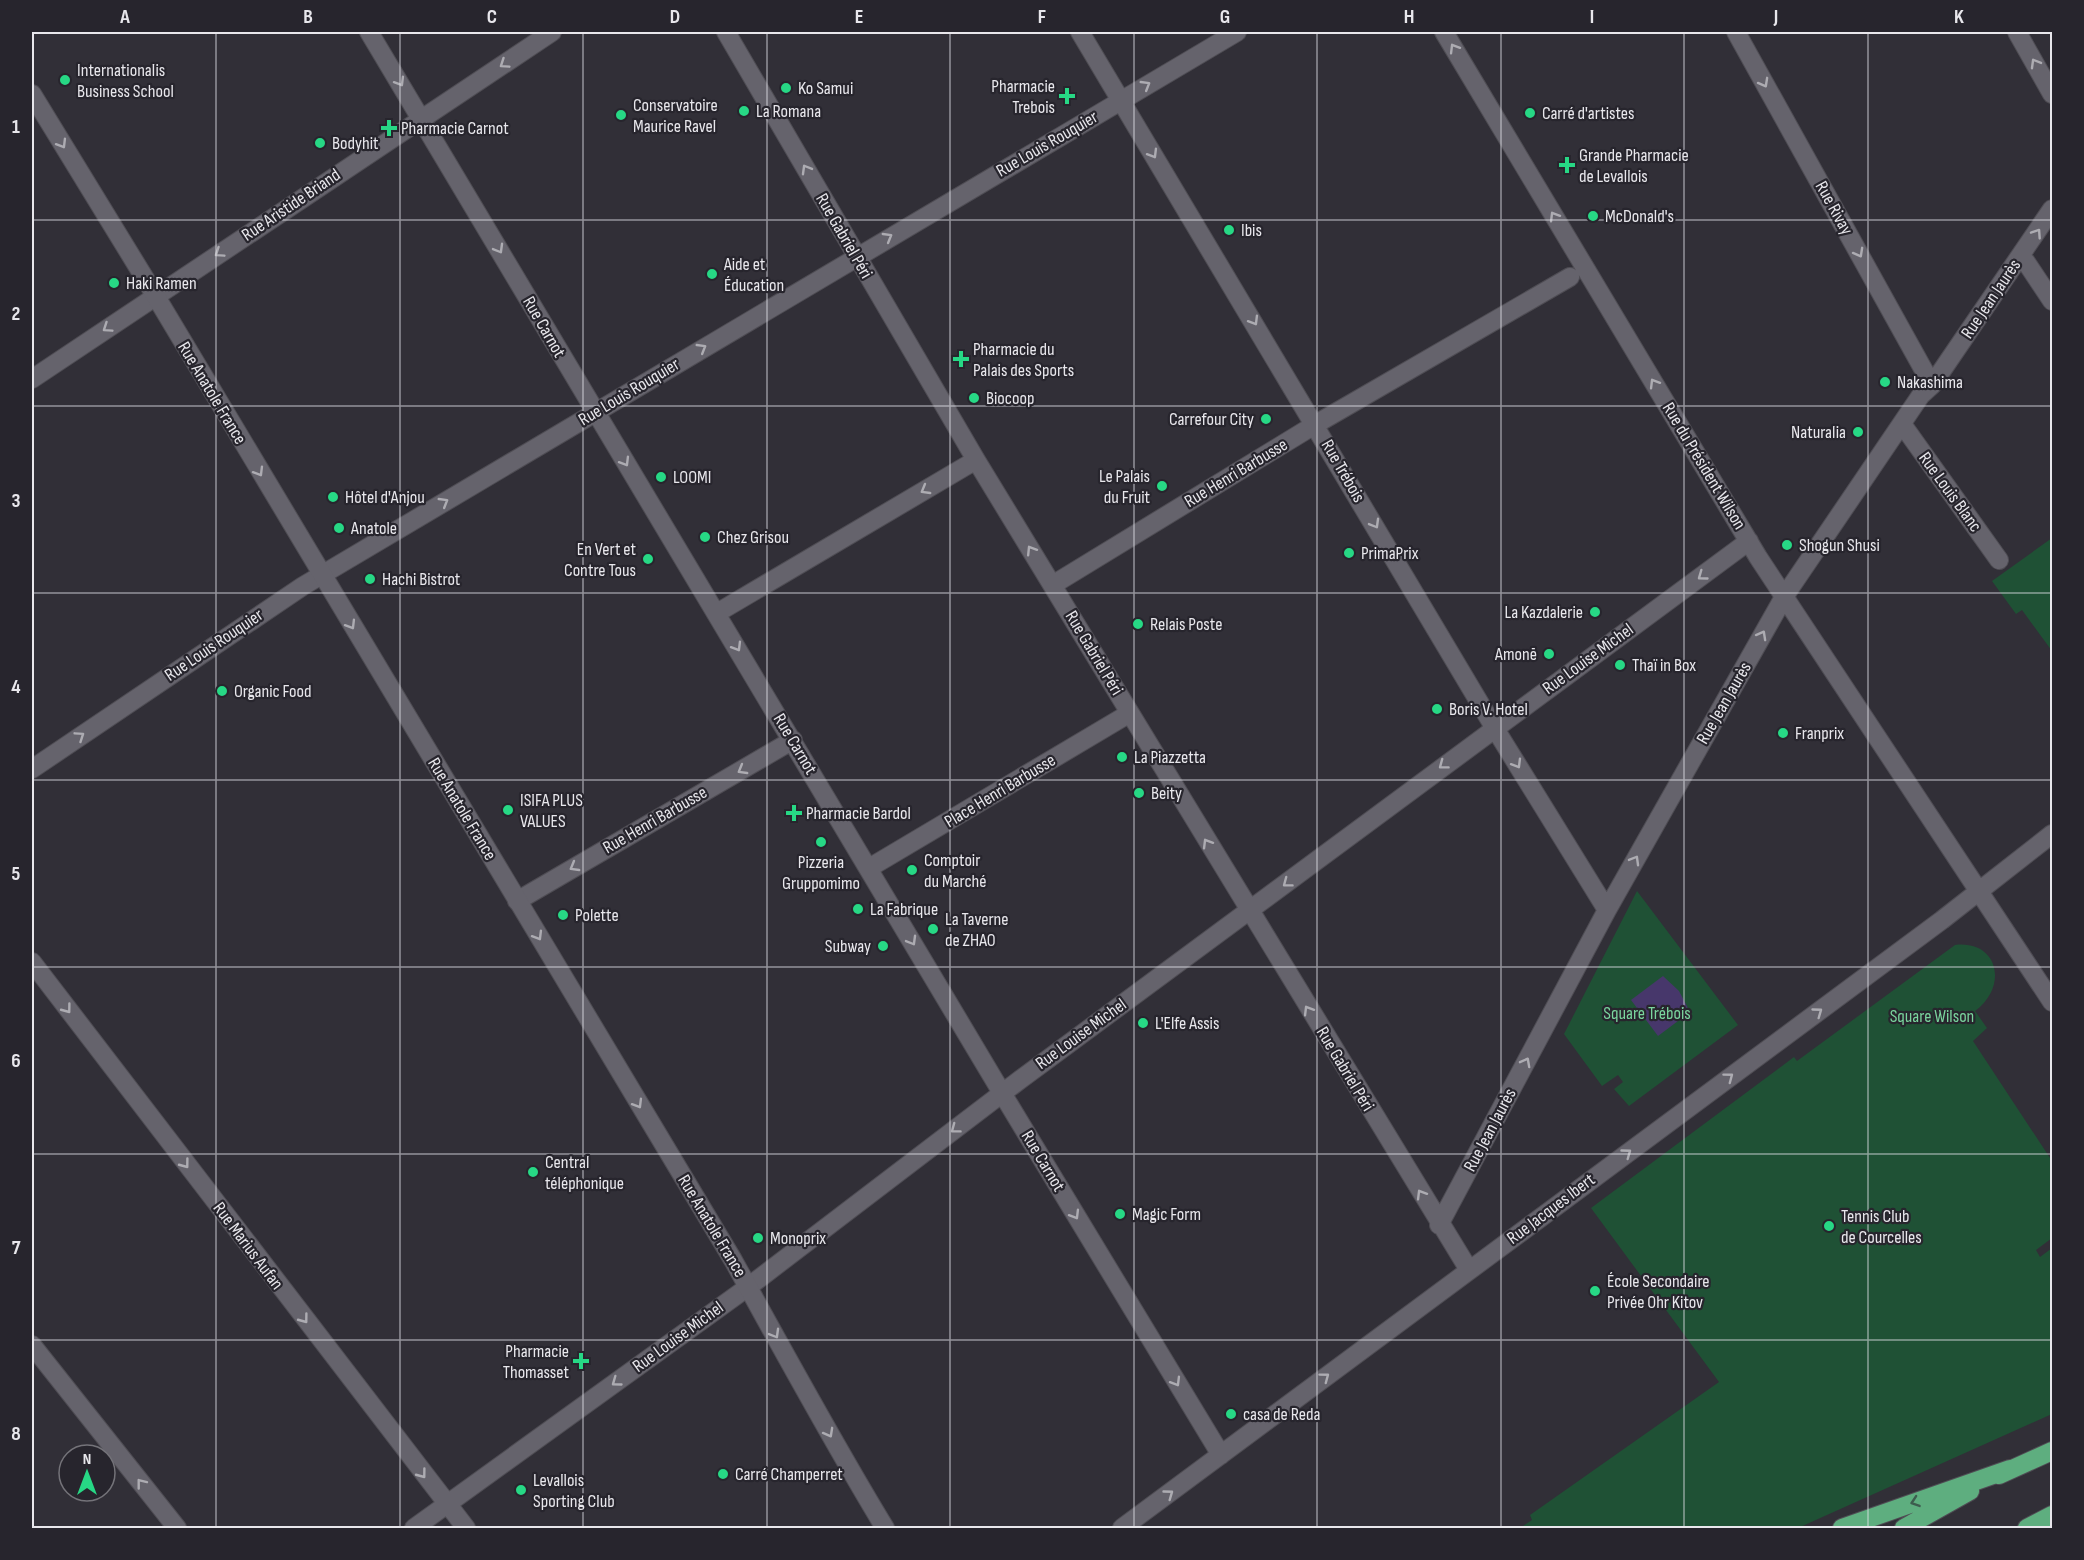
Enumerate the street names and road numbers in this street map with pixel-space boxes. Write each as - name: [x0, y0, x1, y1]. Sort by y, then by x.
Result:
- street label: Rue Louis Rouquier: [992, 106, 1102, 182]
- street label: Rue Aristide Briand: [238, 164, 344, 246]
- street label: Rue Rivay: [1811, 178, 1857, 239]
- street label: Rue Gabriel Péri: [811, 190, 877, 282]
- street label: Rue Jean Jaurès: [1957, 255, 2025, 343]
- street label: Rue Carnot: [518, 293, 570, 362]
- street label: Rue Anatole France: [173, 338, 251, 448]
- street label: Rue Louis Rouquier: [575, 354, 683, 430]
- street label: Rue du Président Wilson: [1658, 399, 1750, 533]
- street label: Rue Henri Barbusse: [1181, 434, 1291, 512]
- street label: Rue Trébois: [1317, 436, 1369, 506]
- street label: Rue Louis Blanc: [1914, 448, 1986, 536]
- street label: Rue Louis Rouquier: [161, 604, 267, 686]
- street label: Rue Gabriel Péri: [1061, 607, 1127, 699]
- street label: Rue Louise Michel: [1539, 619, 1637, 699]
- street label: Rue Jean Jaurès: [1692, 658, 1756, 748]
- street label: Rue Carnot: [769, 710, 822, 779]
- street label: Place Henri Barbusse: [941, 750, 1059, 832]
- street label: Rue Anatole France: [423, 754, 501, 864]
- street label: Rue Henri Barbusse: [599, 782, 711, 858]
- street label: Rue Louise Michel: [1032, 994, 1130, 1074]
- street label: Rue Gabriel Péri: [1312, 1023, 1378, 1115]
- street label: Rue Jean Jaurès: [1459, 1085, 1521, 1175]
- street label: Rue Carnot: [1017, 1127, 1070, 1196]
- street label: Rue Jacques Ibert: [1503, 1169, 1599, 1249]
- street label: Rue Anatole France: [673, 1171, 751, 1281]
- street label: Rue Marius Aufan: [208, 1198, 288, 1294]
- street label: Rue Louise Michel: [629, 1297, 727, 1377]

